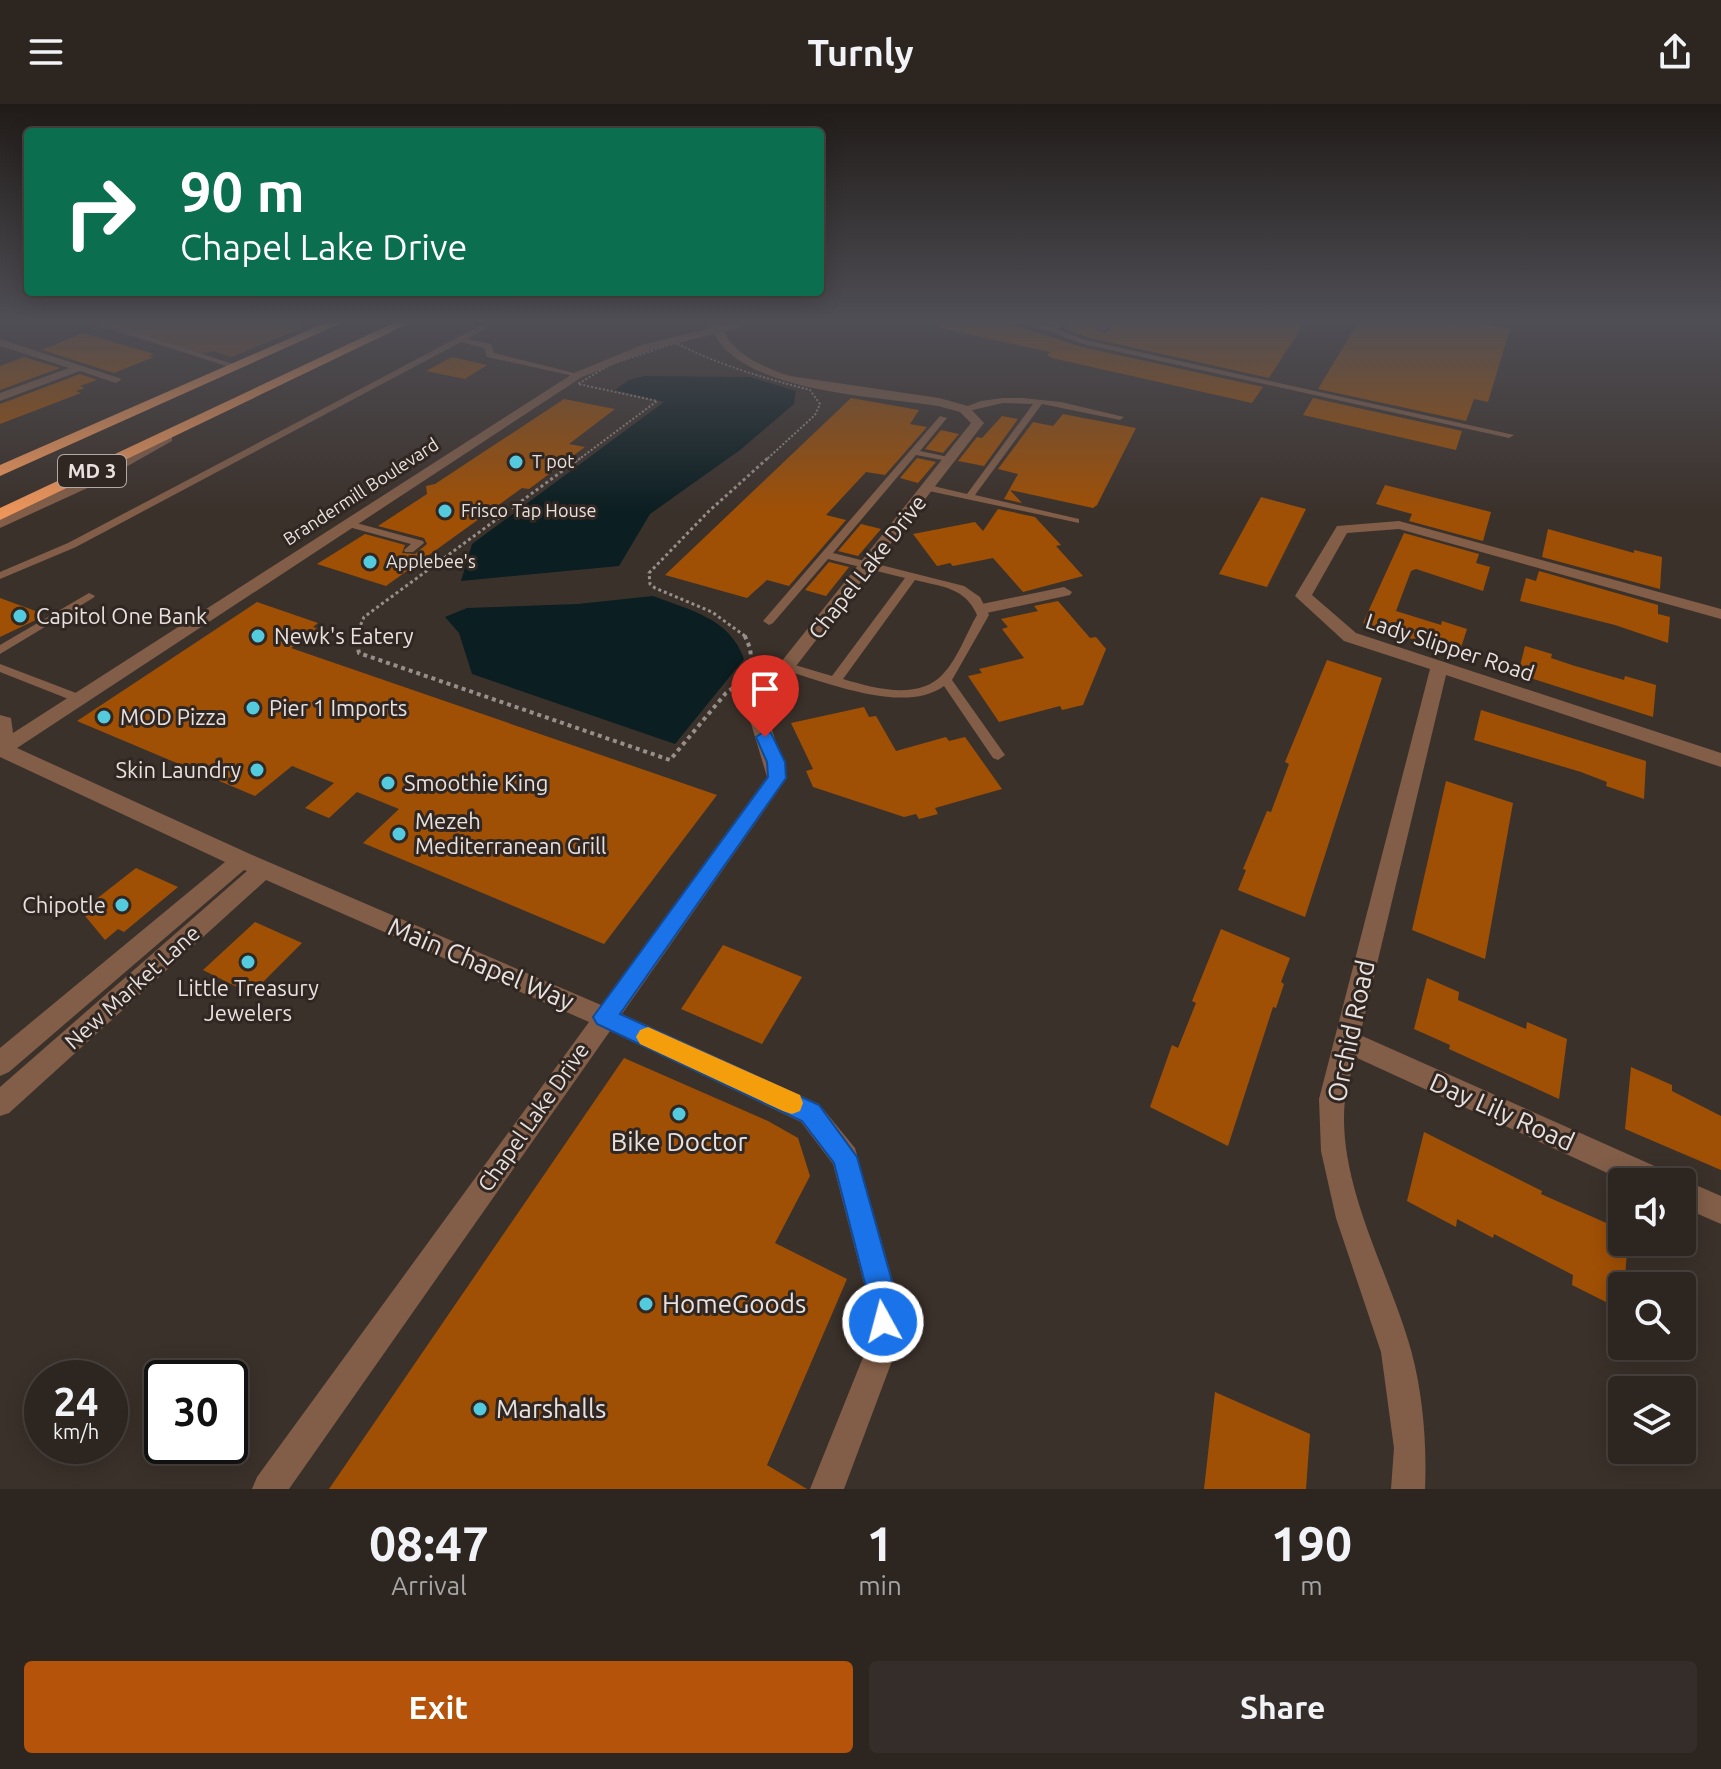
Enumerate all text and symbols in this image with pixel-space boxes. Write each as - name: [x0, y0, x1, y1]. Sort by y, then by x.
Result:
- icon: menu: [24, 30, 68, 74]
- icon: share: [1653, 30, 1697, 74]
- text: Turnly: [807, 32, 914, 73]
- icon: right: [48, 160, 152, 264]
- text: 90 m: [180, 160, 305, 223]
- text: Chapel Lake Drive: [180, 226, 467, 267]
- street label: Brandermill Boulevard: [279, 434, 442, 549]
- place label: T pot: [532, 451, 574, 471]
- marker: T pot: [507, 453, 525, 471]
- road number: MD 3: [58, 455, 126, 487]
- street label: Chapel Lake Drive: [803, 490, 931, 644]
- place label: Frisco Tap House: [461, 500, 596, 520]
- marker: Frisco Tap House: [436, 502, 454, 520]
- place label: Applebee's: [386, 551, 476, 571]
- marker: Applebee's: [361, 553, 379, 571]
- place label: Capitol One Bank: [36, 603, 207, 628]
- marker: Capitol One Bank: [11, 607, 29, 625]
- street label: Lady Slipper Road: [1363, 607, 1538, 686]
- place label: Newk's Eatery: [274, 623, 414, 648]
- marker: Newk's Eatery: [249, 627, 267, 645]
- pin: [731, 655, 799, 737]
- icon: arrive: [743, 667, 787, 711]
- place label: Pier 1 Imports: [269, 695, 407, 720]
- marker: Pier 1 Imports: [244, 699, 262, 717]
- place label: MOD Pizza: [120, 704, 227, 729]
- marker: MOD Pizza: [95, 708, 113, 726]
- place label: Skin Laundry: [115, 757, 241, 782]
- marker: Skin Laundry: [248, 761, 266, 779]
- place label: Smoothie King: [404, 770, 548, 795]
- marker: Smoothie King: [379, 774, 397, 792]
- place label: Mezeh Mediterranean Grill: [415, 808, 607, 858]
- marker: Mezeh Mediterranean Grill: [390, 825, 408, 843]
- place label: Chipotle: [22, 892, 106, 917]
- marker: Chipotle: [113, 896, 131, 914]
- street label: Main Chapel Way: [384, 911, 578, 1016]
- street label: New Market Lane: [59, 920, 204, 1054]
- marker: Little Treasury Jewelers: [239, 953, 257, 971]
- street label: Orchid Road: [1321, 957, 1380, 1105]
- place label: Little Treasury Jewelers: [177, 975, 319, 1025]
- street label: Chapel Lake Drive: [472, 1038, 593, 1196]
- street label: Day Lily Road: [1426, 1067, 1579, 1156]
- marker: Bike Doctor: [670, 1105, 688, 1123]
- place label: Bike Doctor: [611, 1127, 747, 1156]
- map controls: [1608, 1168, 1696, 1464]
- button: sound: [1608, 1168, 1696, 1256]
- button: search: [1608, 1272, 1696, 1360]
- position arrow: [841, 1280, 925, 1364]
- place label: HomeGoods: [662, 1289, 806, 1318]
- marker: HomeGoods: [637, 1295, 655, 1313]
- speed limit sign: 30: [144, 1360, 248, 1464]
- button: layers: [1608, 1376, 1696, 1464]
- text: 24: [53, 1379, 99, 1424]
- place label: Marshalls: [496, 1394, 606, 1423]
- marker: Marshalls: [471, 1400, 489, 1418]
- text: km/h: [53, 1420, 99, 1443]
- text: 08:47: [369, 1516, 489, 1570]
- text: 1: [866, 1516, 893, 1570]
- text: 190: [1271, 1516, 1352, 1570]
- text: Arrival: [391, 1571, 467, 1600]
- text: min: [858, 1571, 902, 1600]
- text: m: [1300, 1571, 1323, 1600]
- button: Exit: [24, 1661, 853, 1753]
- button: Share: [869, 1661, 1697, 1753]

